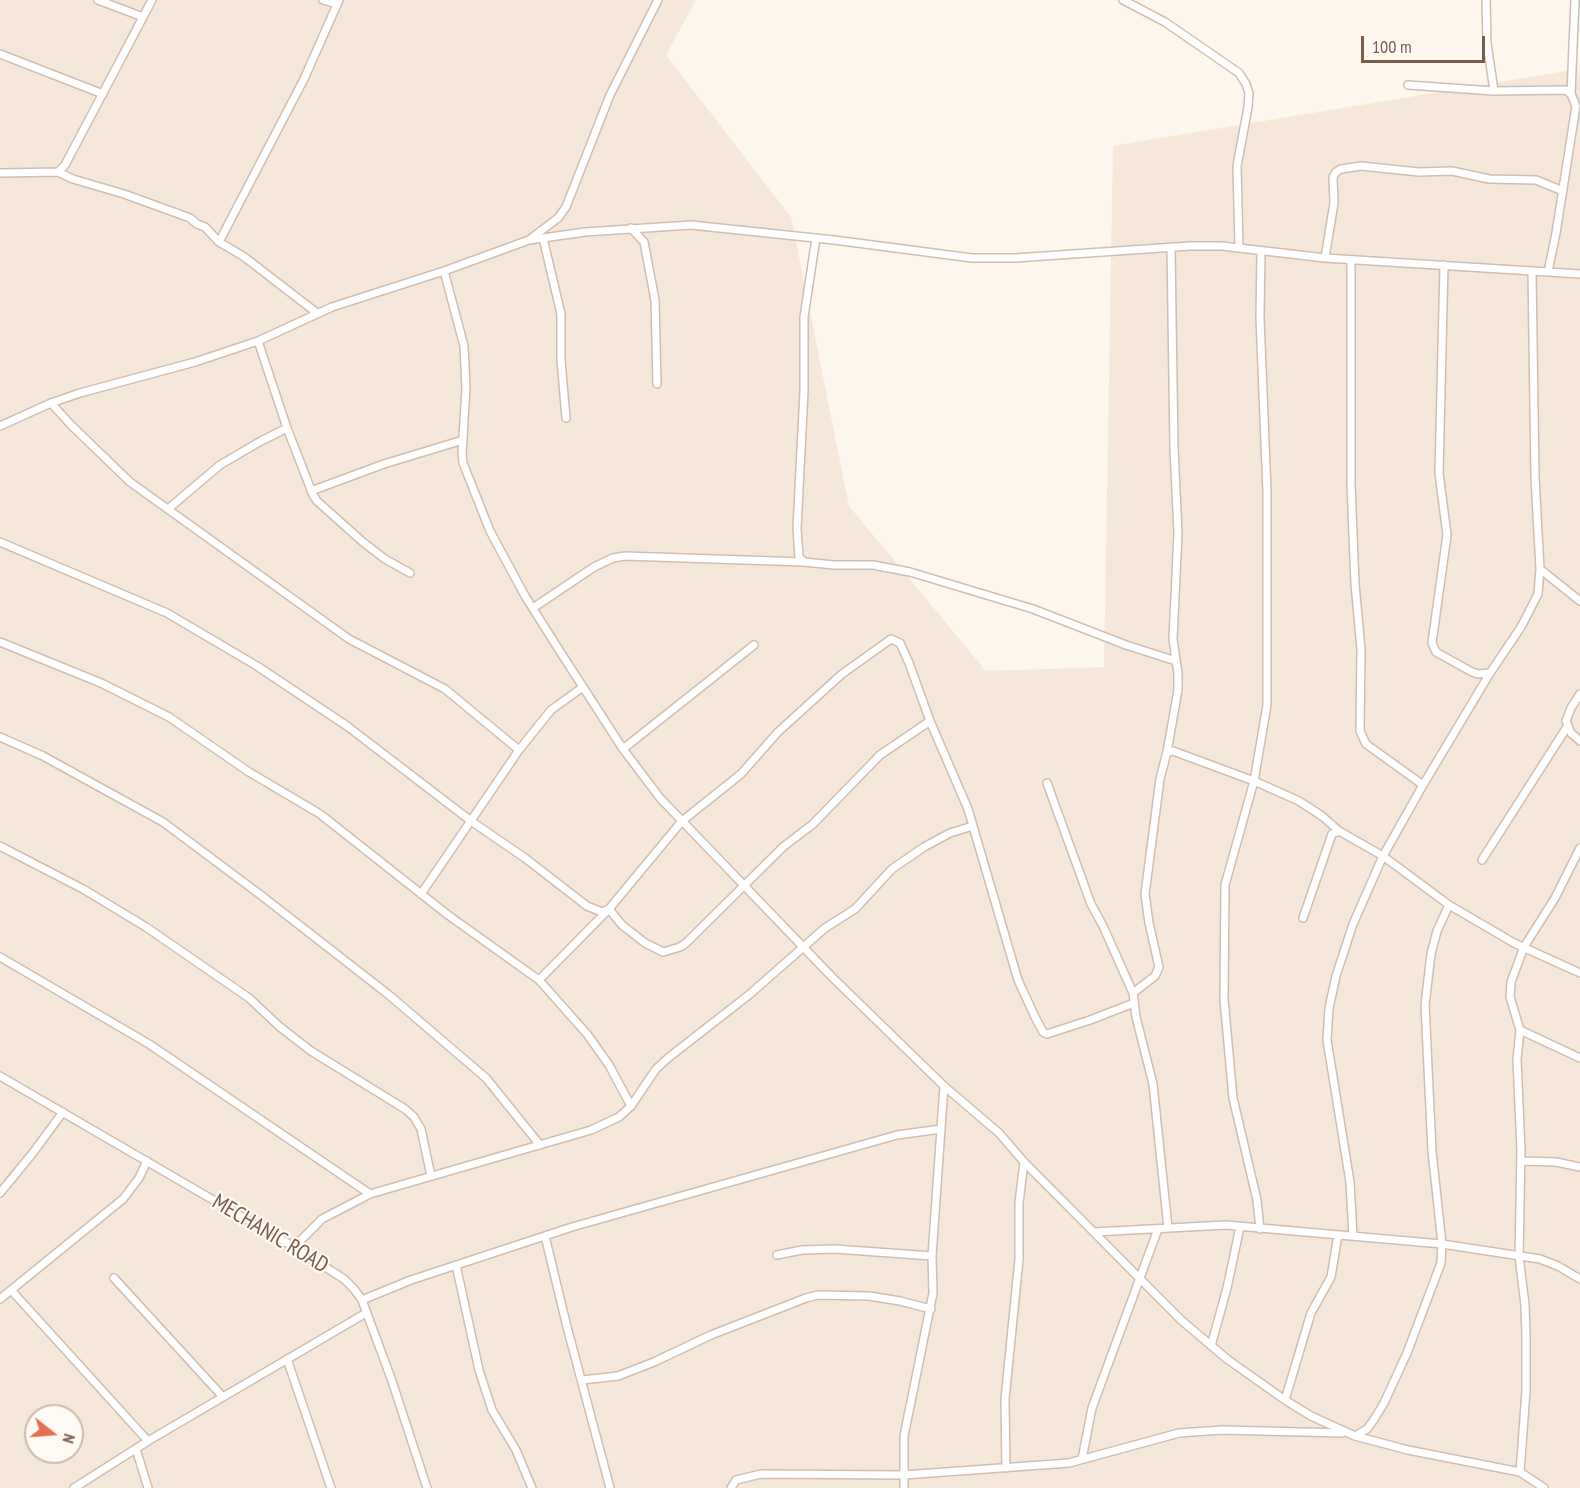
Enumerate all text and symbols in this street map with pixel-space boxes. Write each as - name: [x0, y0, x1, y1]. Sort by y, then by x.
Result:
- scale bar: [1364, 24, 1488, 62]
- text: 100 m: [1372, 35, 1412, 58]
- street label: MECHANIC ROAD: [207, 1189, 333, 1279]
- north arrow: [24, 1404, 84, 1464]
- text: N: [58, 1432, 80, 1446]

